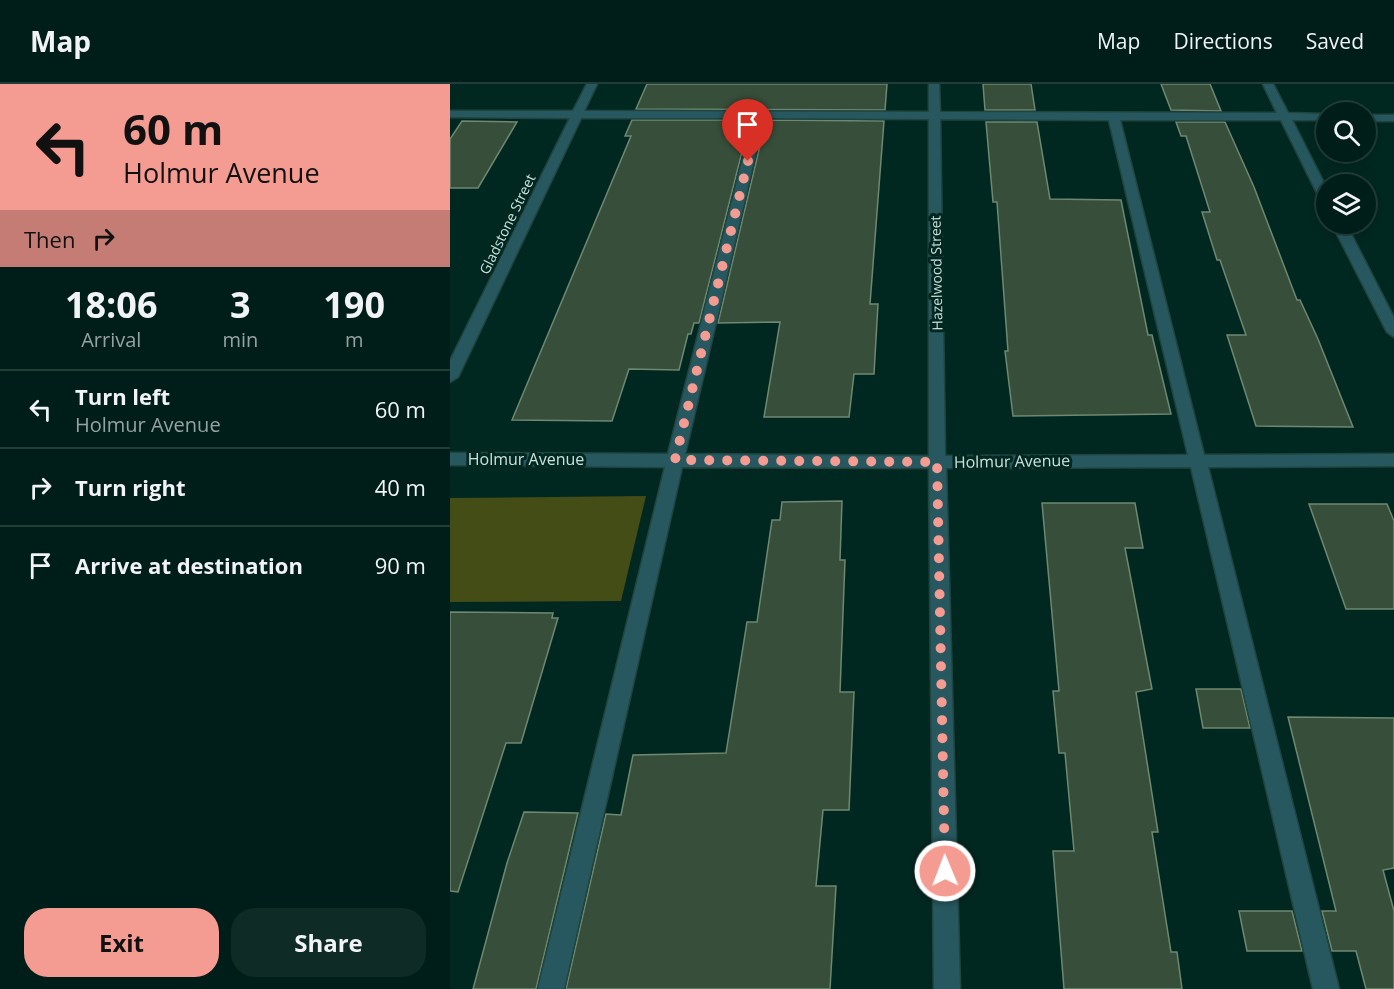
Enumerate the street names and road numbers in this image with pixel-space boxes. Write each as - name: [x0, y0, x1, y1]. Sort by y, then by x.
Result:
- street label: Gladstone Street: [474, 171, 540, 277]
- street label: Hazelwood Street: [925, 215, 947, 331]
- street label: Holmur Avenue: [468, 448, 584, 470]
- street label: Holmur Avenue: [954, 449, 1070, 473]

